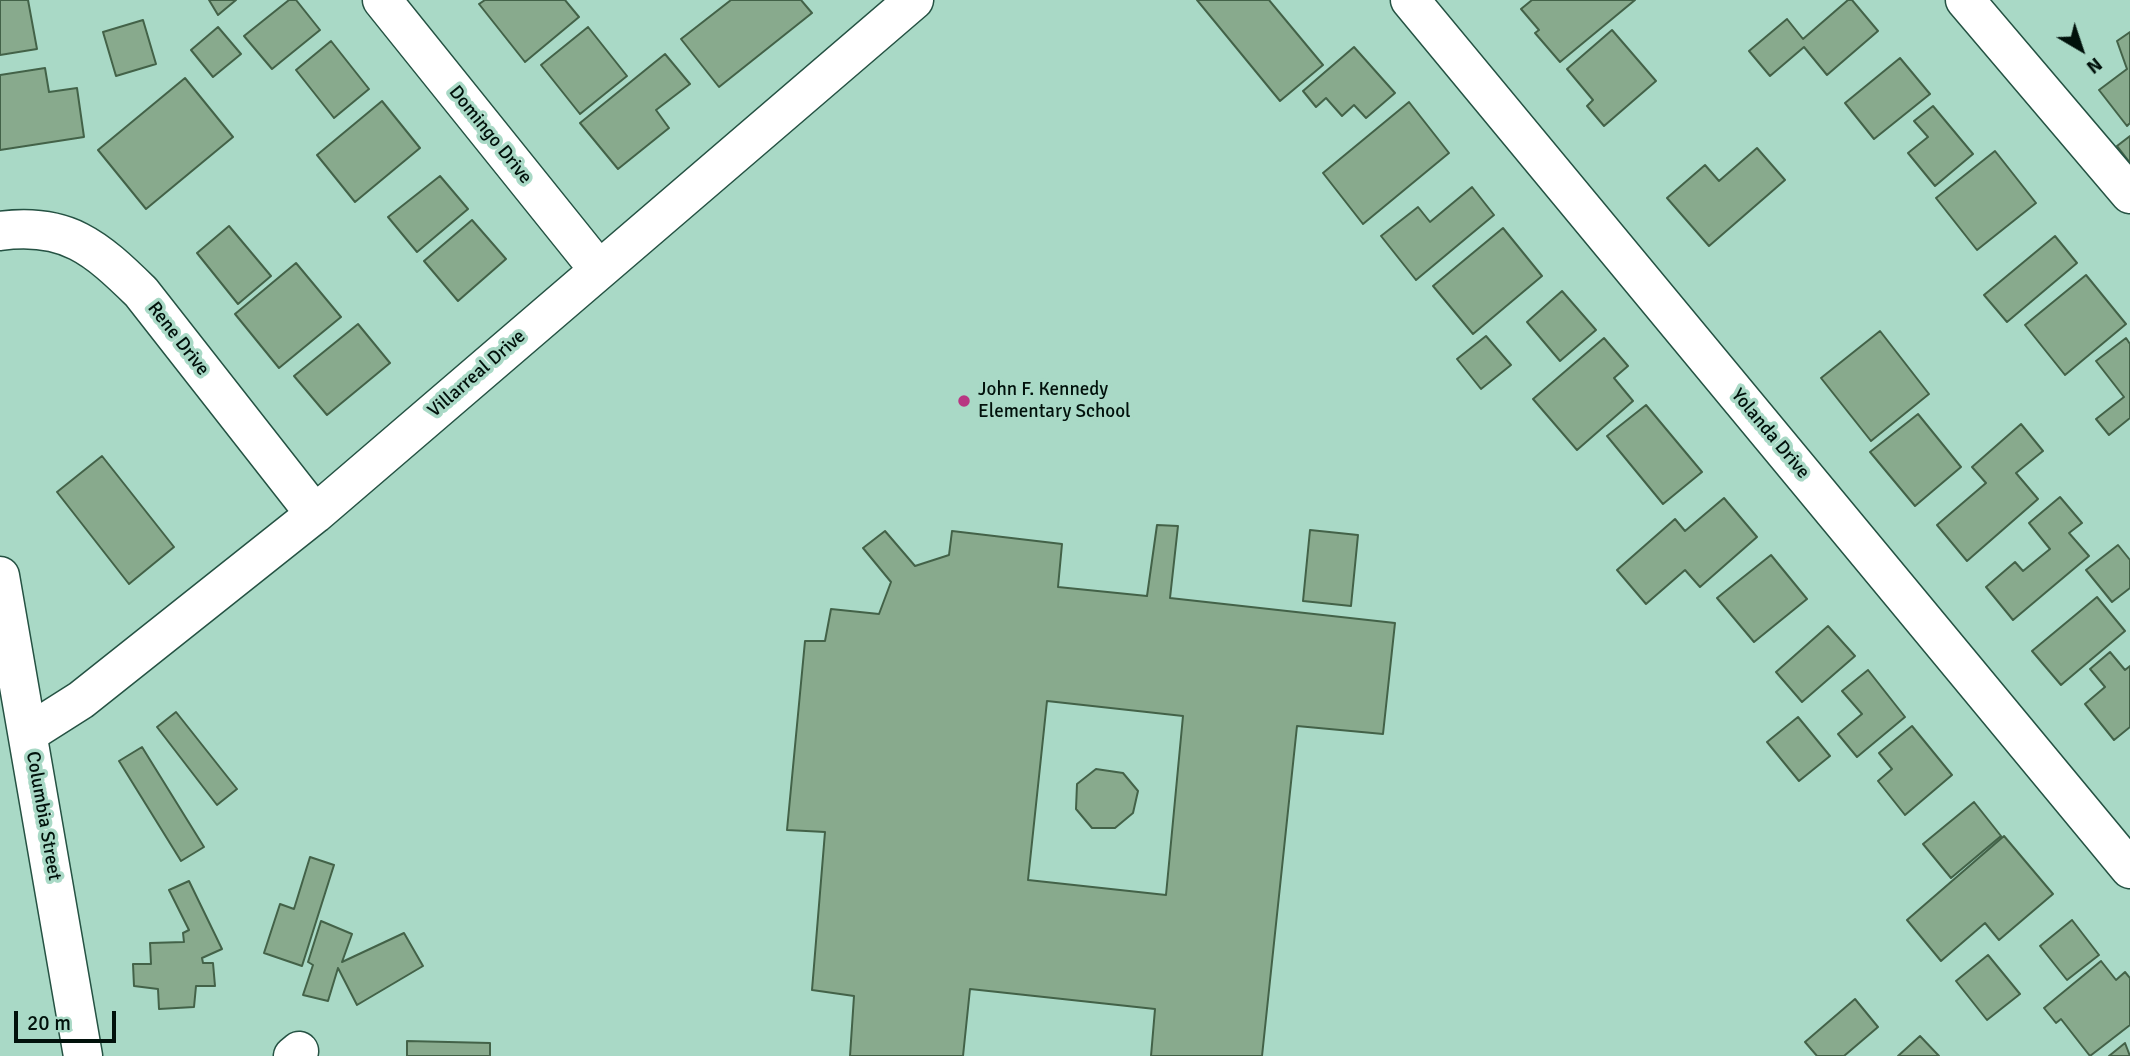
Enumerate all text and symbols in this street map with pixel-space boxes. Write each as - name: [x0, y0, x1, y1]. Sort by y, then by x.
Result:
- north arrow: [2046, 14, 2116, 84]
- text: N: [2082, 52, 2107, 79]
- street label: Domingo Drive: [444, 81, 536, 189]
- street label: Rene Drive: [142, 298, 214, 380]
- street label: Villarreal Drive: [424, 325, 530, 423]
- place label: John F. Kennedy Elementary School: [978, 379, 1131, 423]
- street label: Yolanda Drive: [1726, 384, 1814, 484]
- marker: John F. Kennedy Elementary School: [956, 393, 972, 409]
- street label: Columbia Street: [20, 750, 66, 882]
- scale bar: [18, 996, 119, 1040]
- text: 20 m: [27, 1010, 71, 1036]

